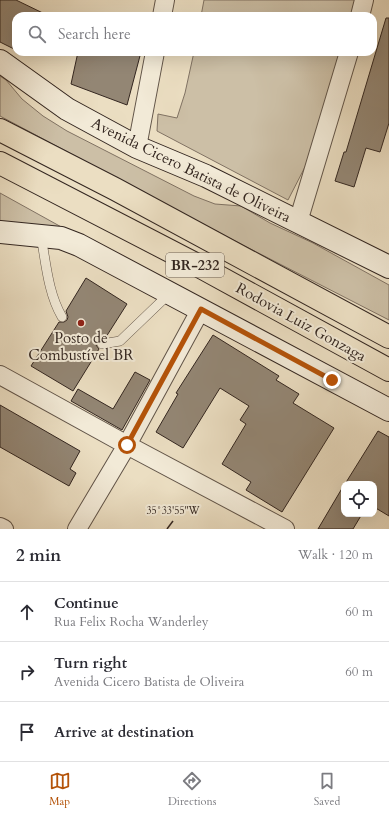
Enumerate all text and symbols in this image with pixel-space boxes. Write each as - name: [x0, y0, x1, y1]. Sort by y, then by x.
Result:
- search box: [12, 12, 377, 56]
- icon: search: [26, 23, 48, 45]
- text: Search here: [58, 24, 131, 44]
- street label: Avenida Cicero Batista de Oliveira: [88, 113, 295, 227]
- road number: BR-232: [166, 253, 224, 277]
- street label: Rodovia Luiz Gonzaga: [232, 278, 370, 366]
- marker: Posto de Combustível BR: [76, 318, 86, 328]
- place label: Posto de Combustível BR: [28, 328, 134, 365]
- route end: [323, 371, 341, 389]
- route start: [118, 436, 136, 454]
- map controls: [341, 481, 377, 517]
- button: locate: [341, 481, 377, 517]
- text: 35°33'55"W: [146, 504, 201, 518]
- text: 2 min: [16, 544, 61, 567]
- text: Walk · 120 m: [298, 546, 373, 564]
- text: Continue: [54, 593, 119, 613]
- icon: ahead: [16, 601, 38, 623]
- text: 60 m: [345, 603, 373, 621]
- text: Rua Felix Rocha Wanderley: [54, 613, 209, 631]
- text: Turn right: [54, 653, 127, 673]
- icon: right: [16, 661, 38, 683]
- text: 60 m: [345, 663, 373, 681]
- text: Avenida Cicero Batista de Oliveira: [54, 673, 244, 691]
- icon: arrive: [16, 721, 38, 743]
- text: Arrive at destination: [54, 722, 194, 742]
- tab: Map: [49, 770, 71, 809]
- tab: Directions: [168, 770, 216, 809]
- tab: Saved: [314, 770, 340, 809]

